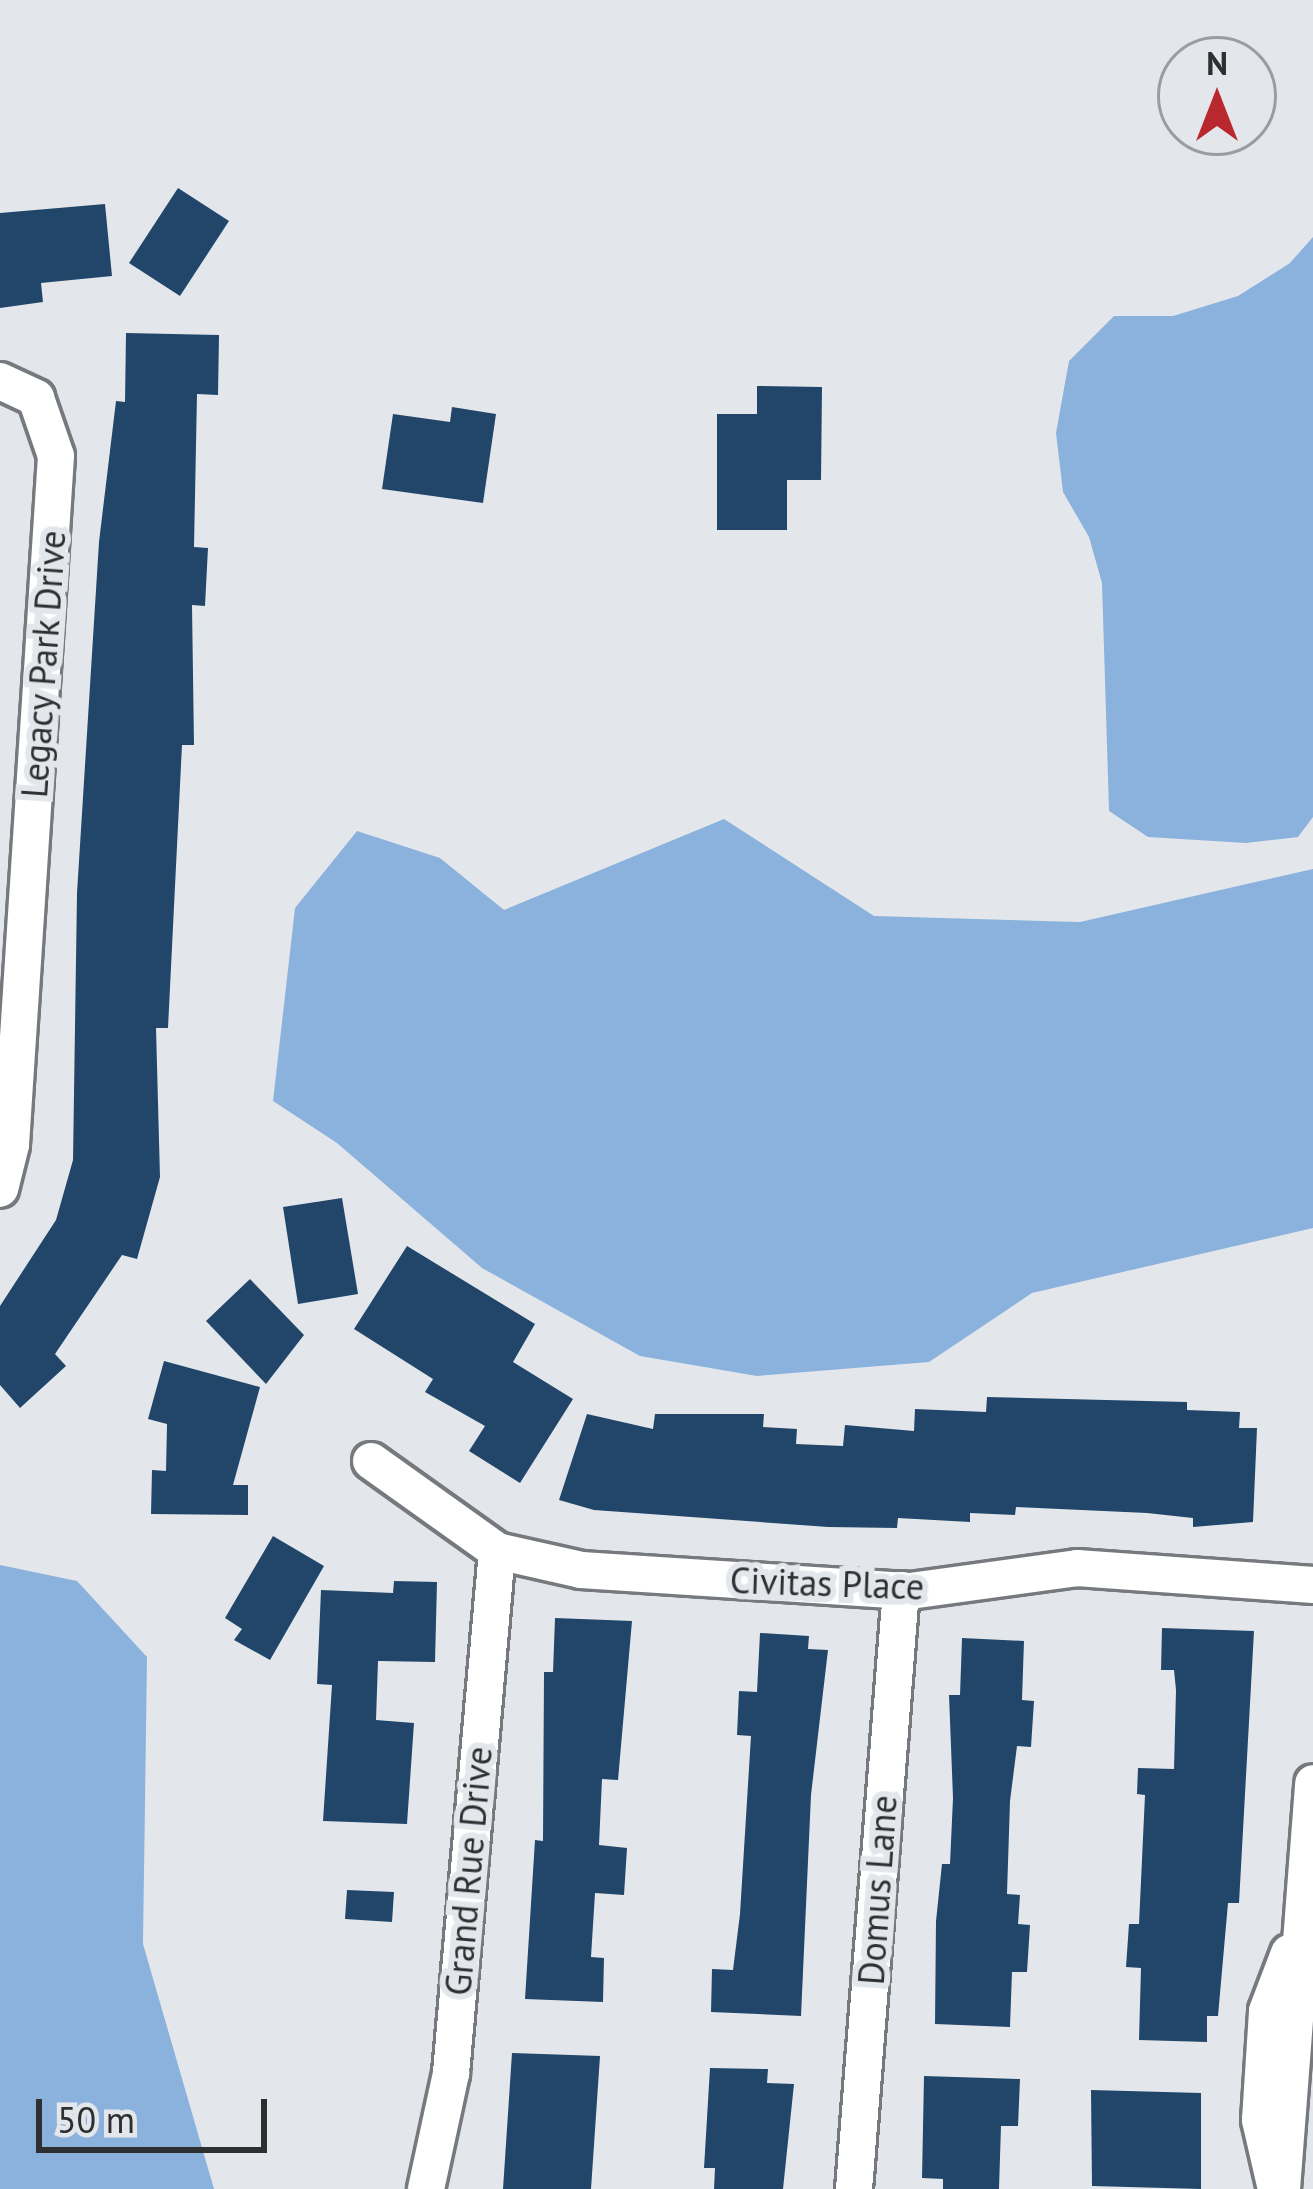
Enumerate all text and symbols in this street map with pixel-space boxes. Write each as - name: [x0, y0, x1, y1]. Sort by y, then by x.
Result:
- north arrow: [1157, 36, 1277, 156]
- text: N: [1206, 41, 1228, 84]
- street label: Legacy Park Drive: [12, 528, 74, 800]
- street label: Civitas Place: [729, 1558, 925, 1608]
- street label: Grand Rue Drive: [436, 1745, 500, 1997]
- street label: Domus Lane: [849, 1794, 905, 1986]
- scale bar: [42, 2075, 273, 2149]
- text: 50 m: [57, 2096, 135, 2143]

